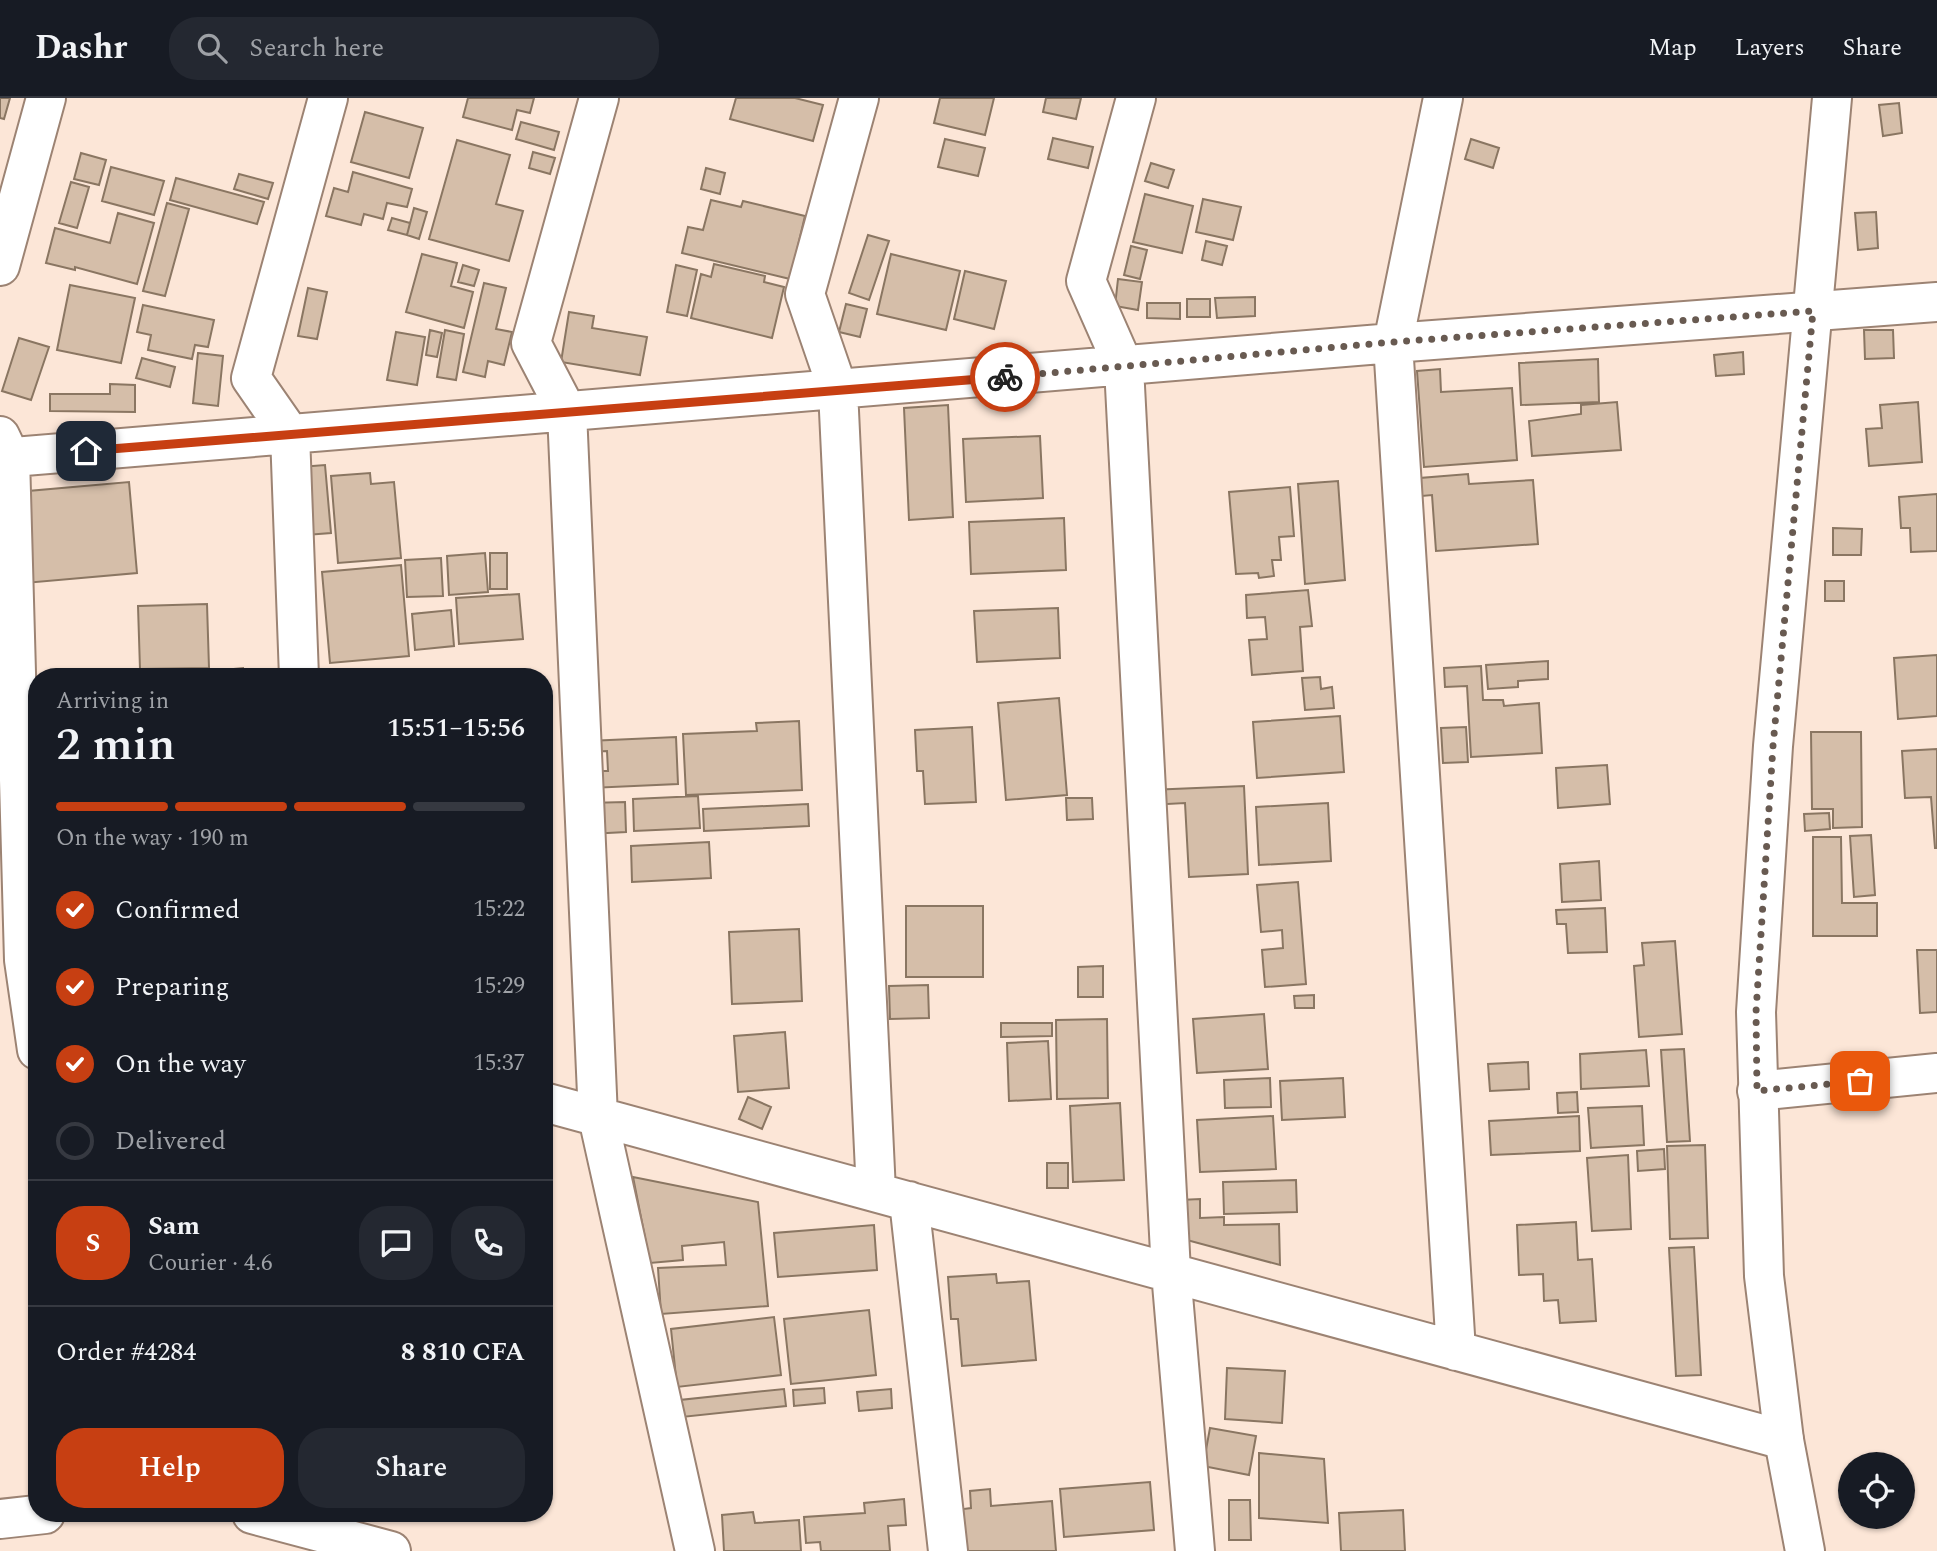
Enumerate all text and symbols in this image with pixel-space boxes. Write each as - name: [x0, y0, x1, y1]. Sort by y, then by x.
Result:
- search box: [169, 17, 659, 80]
- text: Dashr: [35, 23, 127, 73]
- text: Search here: [249, 28, 384, 68]
- icon: search: [193, 29, 231, 67]
- text: Map: [1648, 30, 1697, 66]
- text: Layers: [1735, 30, 1805, 66]
- text: Share: [1843, 30, 1902, 66]
- courier: [970, 342, 1040, 412]
- icon: bike: [986, 358, 1024, 396]
- pin: [56, 421, 116, 481]
- icon: home: [67, 432, 105, 470]
- text: Arriving in: [56, 684, 169, 719]
- text: 15:51–15:56: [387, 708, 525, 748]
- text: 2 min: [56, 710, 175, 780]
- text: On the way · 190 m: [56, 821, 249, 856]
- text: Confirmed: [115, 890, 240, 930]
- icon: check: [56, 891, 94, 929]
- text: 15:22: [473, 892, 525, 927]
- text: Preparing: [115, 967, 229, 1007]
- icon: check: [56, 968, 94, 1006]
- text: 15:29: [473, 969, 525, 1004]
- text: On the way: [115, 1044, 246, 1084]
- icon: check: [56, 1045, 94, 1083]
- text: 15:37: [473, 1046, 525, 1081]
- pin: [1830, 1051, 1890, 1111]
- icon: bag: [1841, 1062, 1879, 1100]
- text: Delivered: [115, 1121, 226, 1161]
- text: Sam: [148, 1206, 200, 1246]
- button: chat: [359, 1206, 433, 1280]
- button: phone: [451, 1206, 525, 1280]
- text: S: [86, 1223, 100, 1263]
- text: Courier · 4.6: [148, 1246, 273, 1281]
- text: Order #4284: [56, 1332, 196, 1372]
- text: 8 810 CFA: [401, 1332, 525, 1372]
- button: Help: [56, 1428, 284, 1508]
- button: Share: [298, 1428, 525, 1508]
- map controls: [1838, 1452, 1915, 1529]
- button: locate: [1838, 1452, 1915, 1529]

